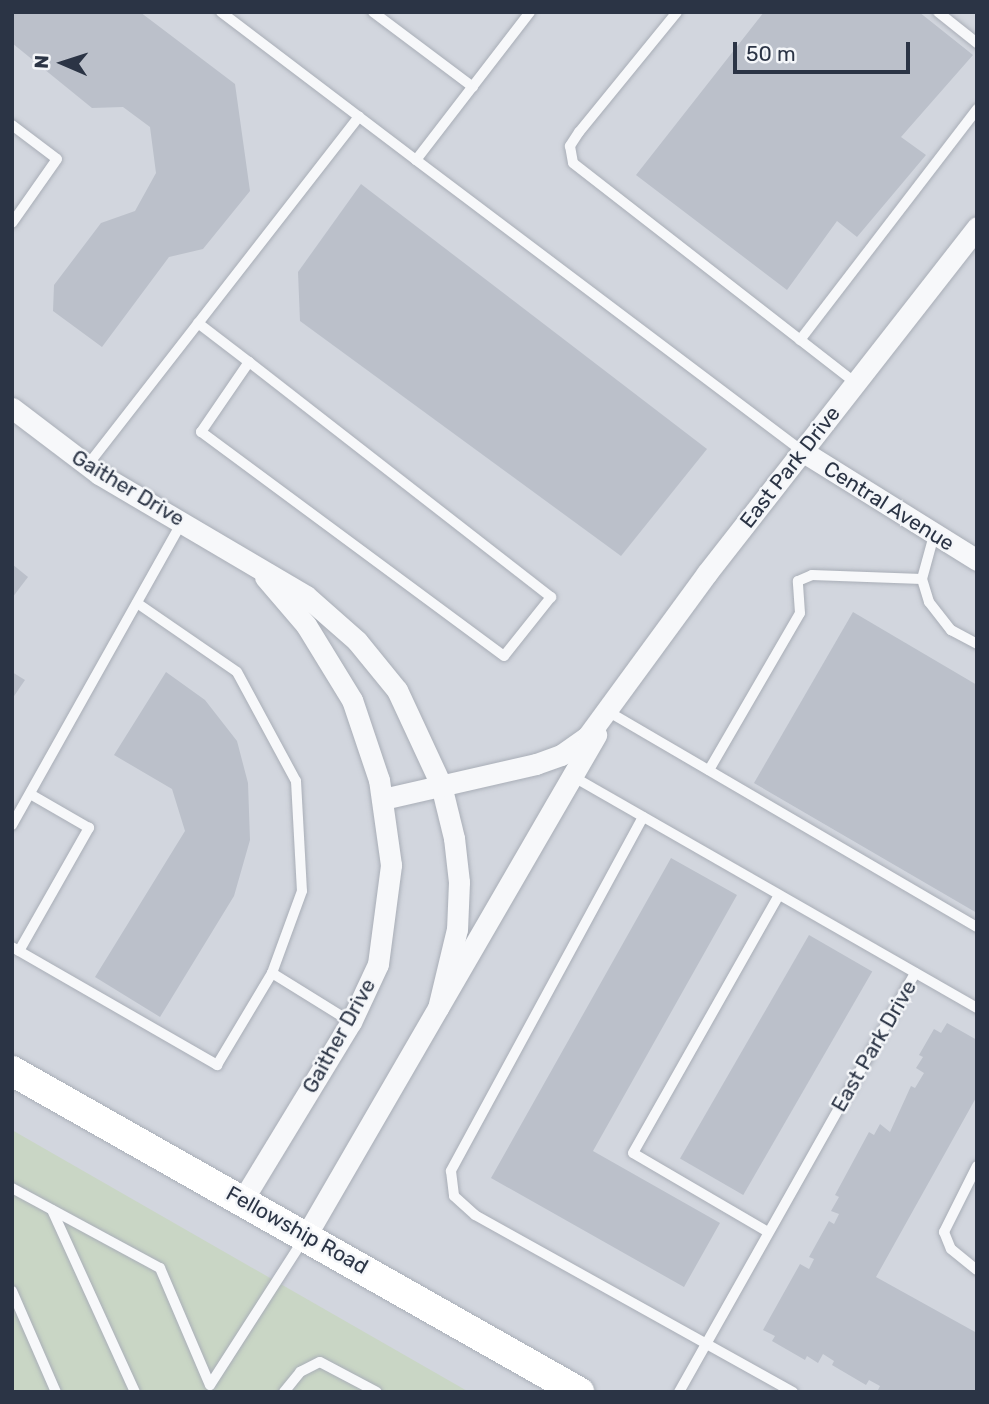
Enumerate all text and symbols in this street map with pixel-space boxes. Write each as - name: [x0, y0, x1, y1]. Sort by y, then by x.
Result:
- north arrow: [28, 28, 98, 98]
- scale bar: [737, 28, 914, 72]
- text: 50 m: [746, 41, 796, 66]
- text: N: [30, 54, 53, 69]
- street label: East Park Drive: [735, 401, 845, 533]
- street label: Gaither Drive: [67, 444, 189, 532]
- street label: Central Avenue: [819, 456, 959, 556]
- street label: Gaither Drive: [297, 974, 381, 1098]
- street label: East Park Drive: [826, 976, 922, 1116]
- street label: Fellowship Road: [222, 1181, 372, 1279]

